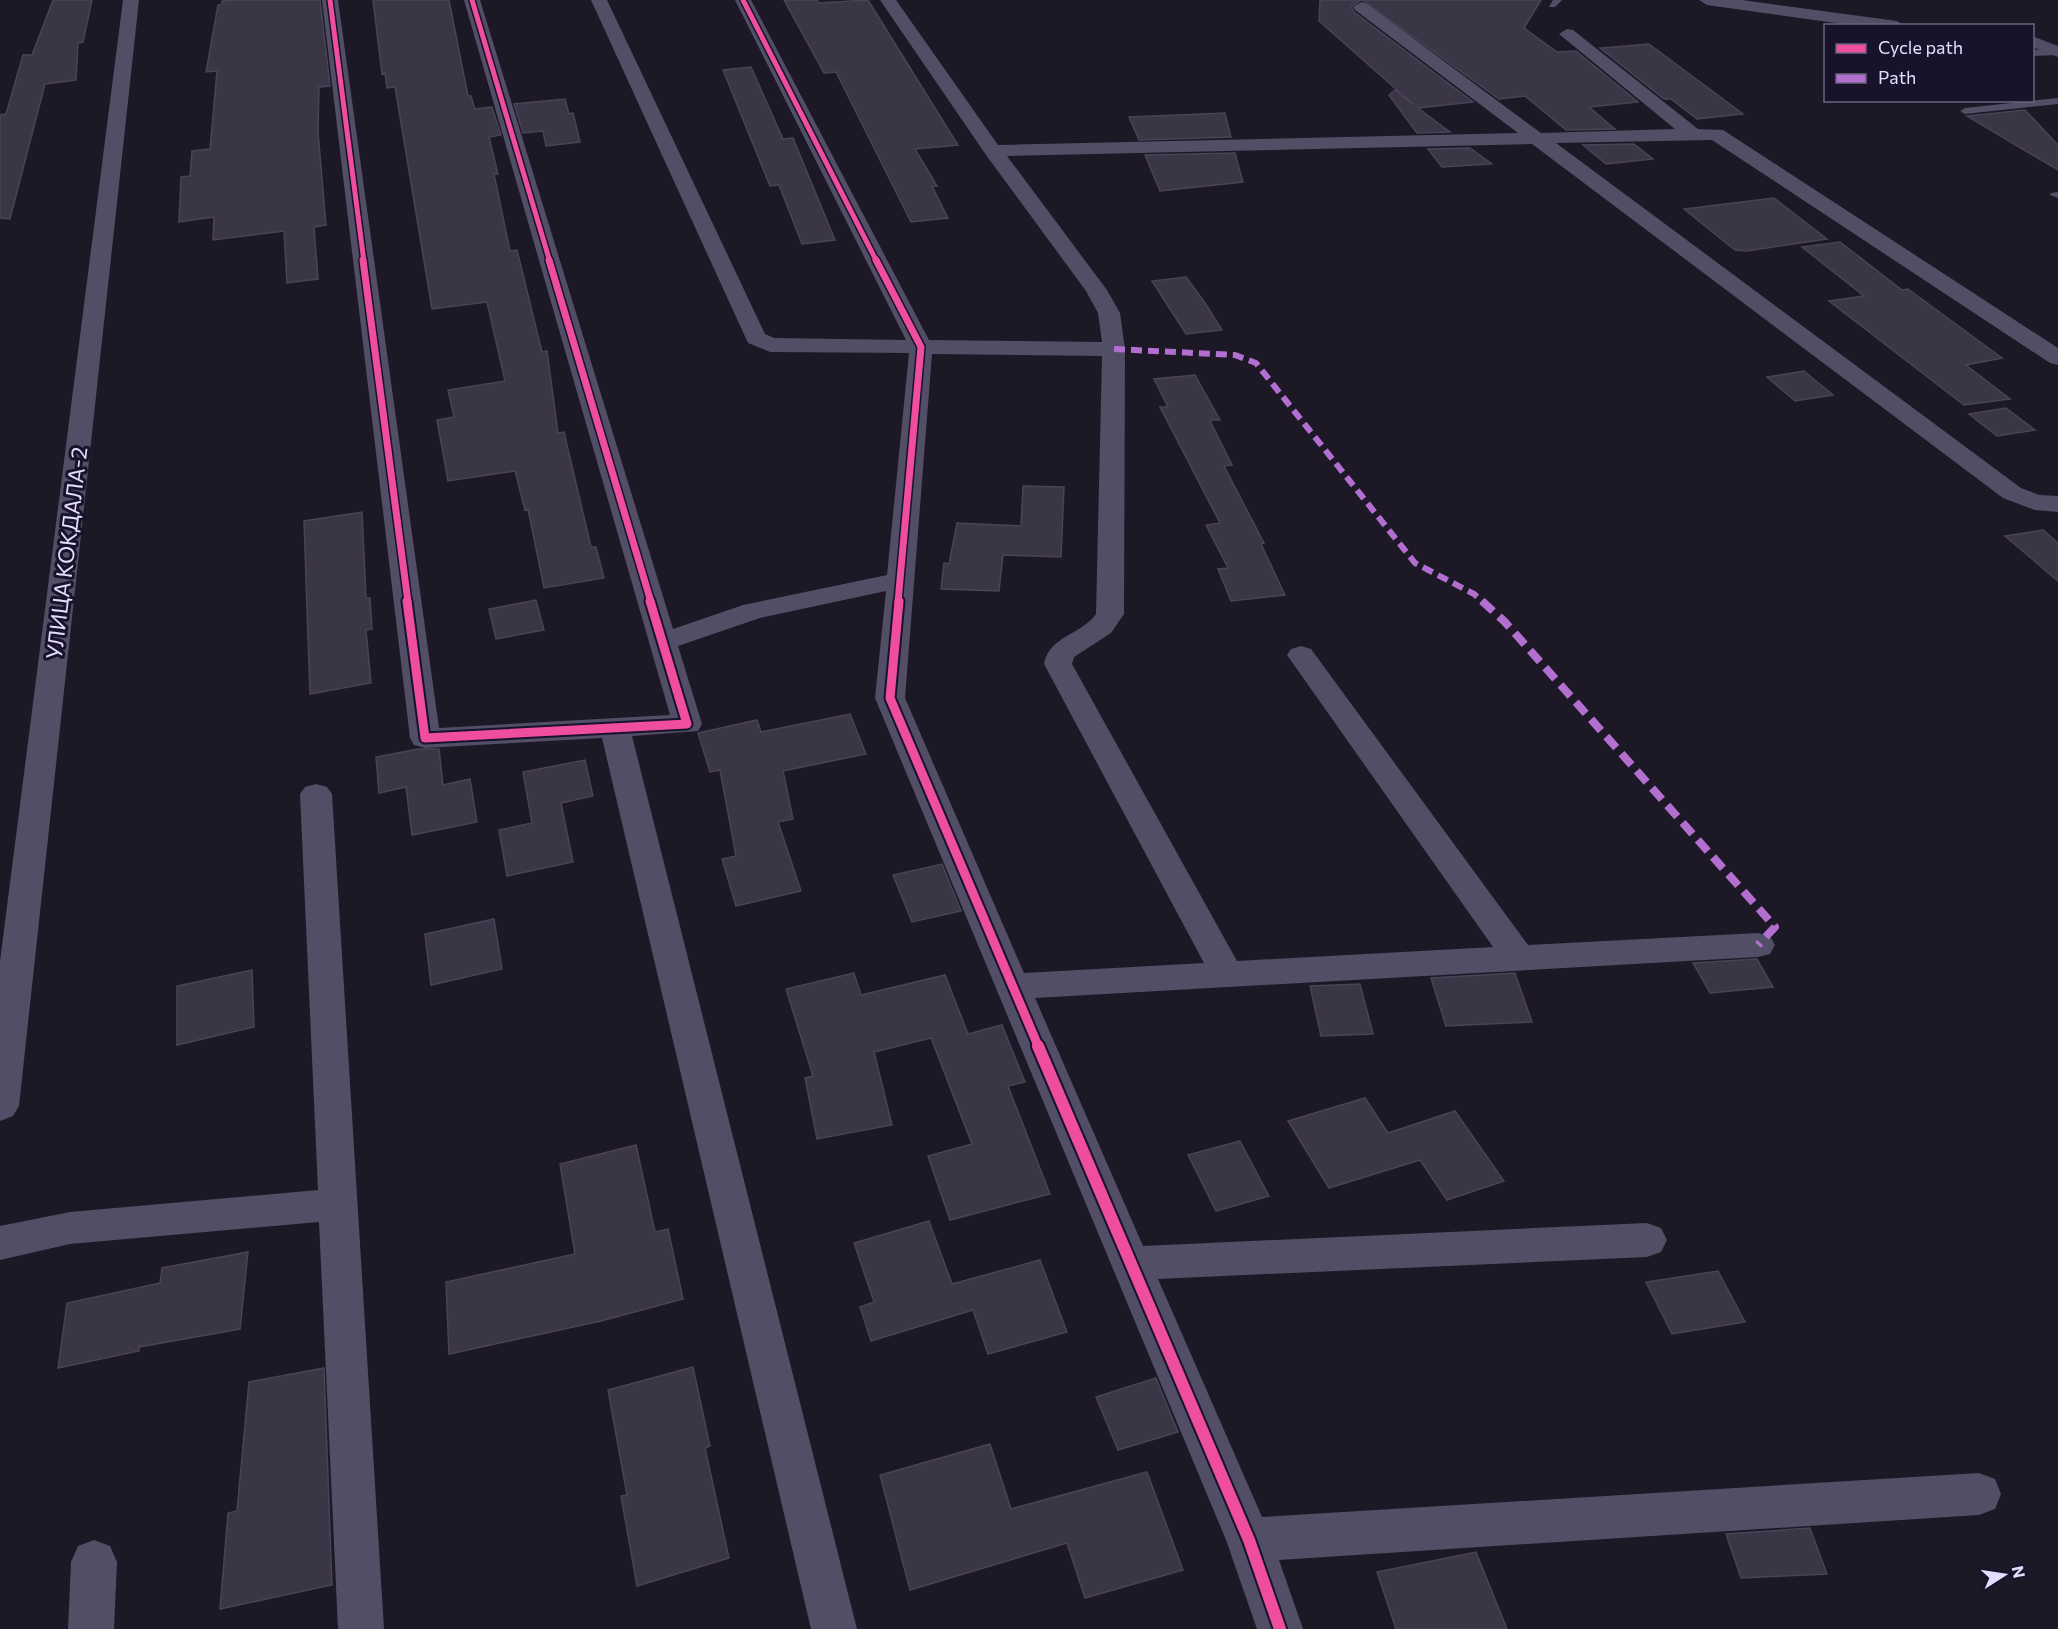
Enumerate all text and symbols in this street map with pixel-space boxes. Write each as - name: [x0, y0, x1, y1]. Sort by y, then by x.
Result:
- legend: [1824, 24, 2034, 102]
- text: Cycle path: [1878, 36, 1963, 58]
- text: Path: [1878, 66, 1916, 88]
- street label: УЛИЦА КОКДАЛА-2: [40, 445, 92, 661]
- north arrow: [1974, 1545, 2034, 1605]
- text: N: [2009, 1564, 2030, 1580]

